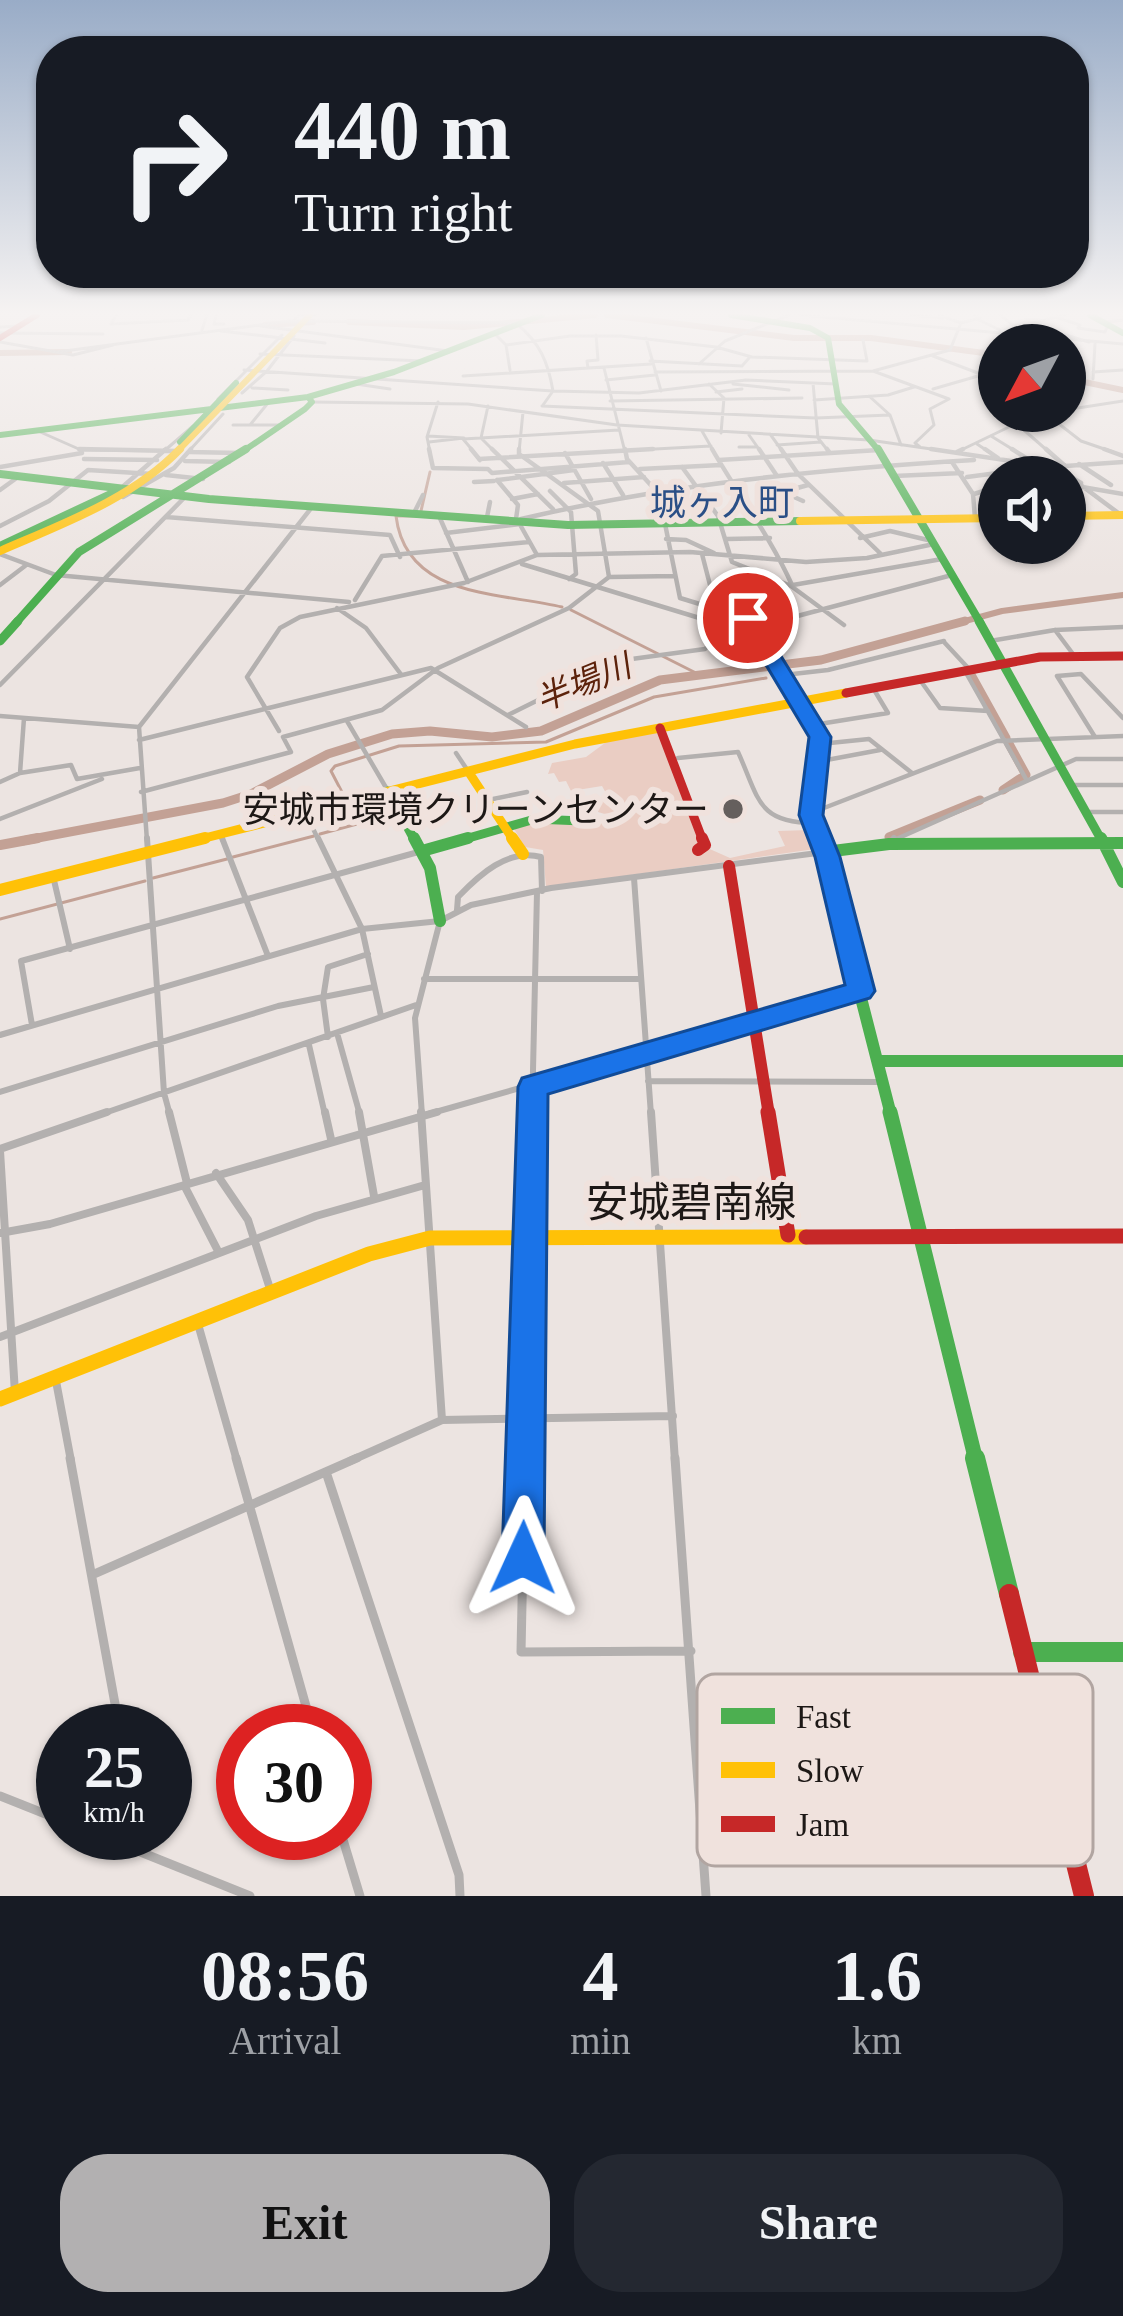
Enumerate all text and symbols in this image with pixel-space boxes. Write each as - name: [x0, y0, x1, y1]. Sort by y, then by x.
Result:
- icon: right: [96, 84, 252, 240]
- text: 440 m: [294, 84, 511, 177]
- text: Turn right: [294, 183, 513, 243]
- north arrow: [978, 324, 1086, 432]
- map controls: [978, 324, 1086, 564]
- button: sound: [978, 456, 1086, 564]
- district label: 城ヶ入町: [650, 483, 794, 523]
- pin: [697, 567, 799, 669]
- icon: arrive: [715, 585, 781, 651]
- water label: 半場川: [531, 647, 639, 718]
- place label: 安城市環境クリーンセンター: [243, 790, 709, 830]
- marker: 安城市環境クリーンセンター: [720, 796, 746, 822]
- street label: 安城碧南線: [586, 1180, 796, 1226]
- position arrow: [460, 1495, 586, 1621]
- legend: [697, 1674, 1093, 1866]
- text: Fast: [796, 1699, 851, 1735]
- speed limit sign: 30: [216, 1704, 372, 1860]
- text: 25: [84, 1734, 144, 1800]
- text: Slow: [796, 1753, 864, 1789]
- text: km/h: [83, 1795, 145, 1828]
- text: Jam: [796, 1807, 849, 1843]
- text: 08:56: [201, 1936, 369, 2016]
- text: 4: [582, 1936, 618, 2016]
- text: 1.6: [832, 1936, 922, 2016]
- text: Arrival: [229, 2019, 341, 2062]
- text: min: [570, 2019, 631, 2062]
- text: km: [852, 2019, 902, 2062]
- button: Exit: [60, 2154, 550, 2292]
- button: Share: [574, 2154, 1063, 2292]

